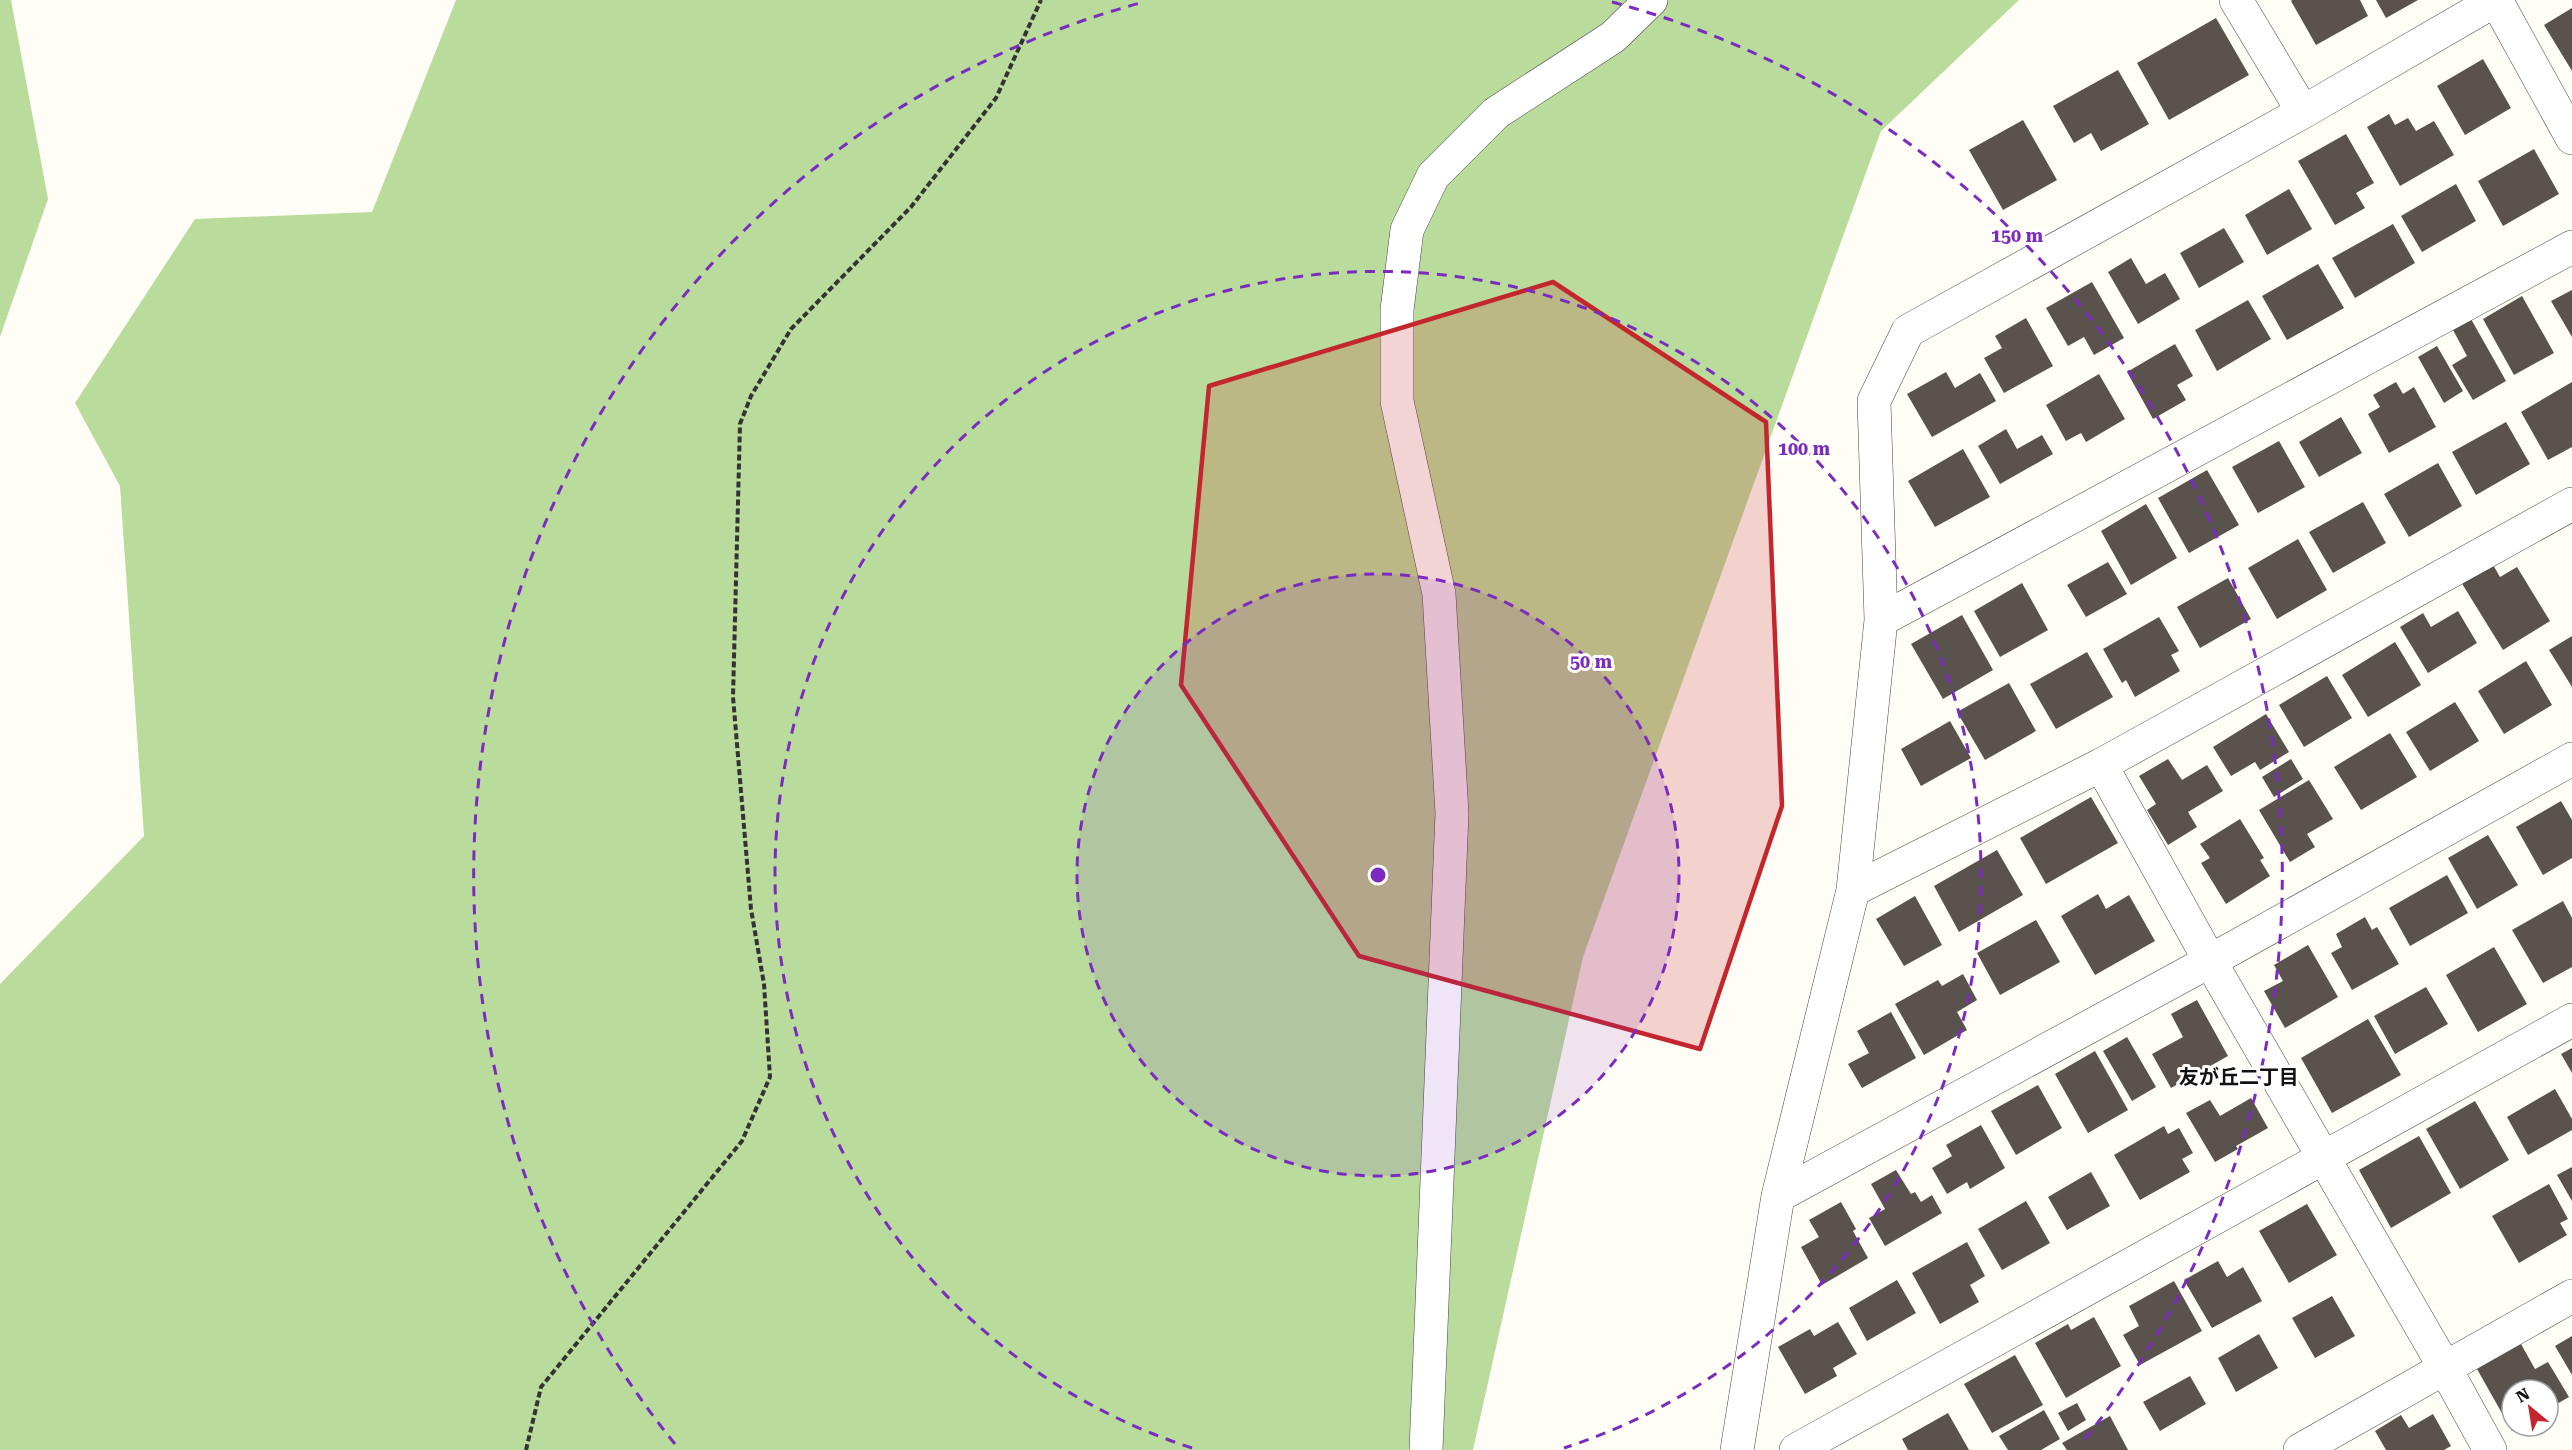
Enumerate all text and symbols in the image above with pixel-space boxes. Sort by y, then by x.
text: 150 m [1991,225,2044,246]
text: 100 m [1778,438,1831,459]
text: 50 m [1570,651,1613,672]
centre of rings [1368,865,1388,885]
district label: 友が丘二丁目 [2179,1065,2299,1089]
north arrow [2500,1378,2560,1438]
text: N [2513,1384,2533,1407]

